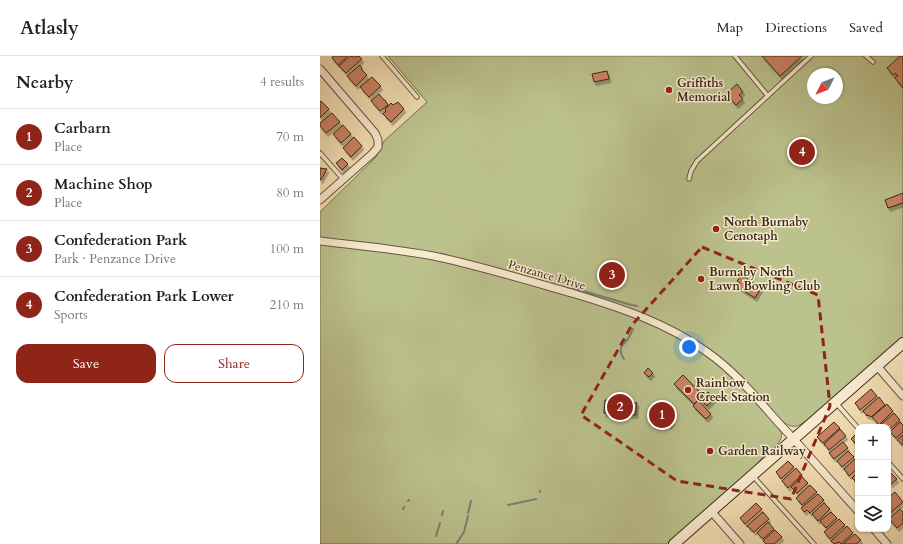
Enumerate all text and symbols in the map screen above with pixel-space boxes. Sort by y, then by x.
text: Atlasly [20,15,79,41]
text: Map [717,18,743,37]
text: Directions [765,18,827,37]
text: Saved [849,18,883,37]
north arrow [807,68,843,104]
text: Nearby [16,71,73,94]
text: 4 results [260,73,304,91]
place label: Griffiths Memorial [677,75,731,105]
marker: Griffiths Memorial [664,85,674,95]
text: Carbarn [54,118,111,138]
text: 1 [26,128,32,146]
text: 70 m [276,128,304,146]
pin: 4 [789,137,815,167]
text: Place [54,138,82,156]
text: Machine Shop [54,174,153,194]
text: 2 [26,184,32,202]
text: 80 m [276,184,304,202]
text: Place [54,194,82,212]
place label: North Burnaby Cenotaph [724,214,809,244]
marker: North Burnaby Cenotaph [711,224,721,234]
text: Confederation Park [54,230,187,250]
text: 3 [26,240,32,258]
text: 100 m [270,240,304,258]
text: Park · Penzance Drive [54,250,176,268]
street label: Penzance Drive [506,256,588,294]
pin: 3 [599,260,625,290]
place label: Burnaby North Lawn Bowling Club [709,264,821,294]
marker: Burnaby North Lawn Bowling Club [696,274,706,284]
text: Confederation Park Lower [54,286,234,306]
text: 4 [26,296,32,314]
text: 210 m [270,296,304,314]
text: Sports [54,306,88,324]
your location [679,337,699,357]
button: Save [16,344,156,383]
button: Share [164,344,304,383]
place label: Rainbow Creek Station [696,375,770,405]
marker: Rainbow Creek Station [683,385,693,395]
pin: 2 [607,392,633,422]
pin: 1 [649,400,675,430]
map controls [855,424,891,532]
button: + [855,424,891,460]
place label: Garden Railway [718,443,806,459]
marker: Garden Railway [705,446,715,456]
button: − [855,460,891,496]
button: layers [855,496,891,532]

